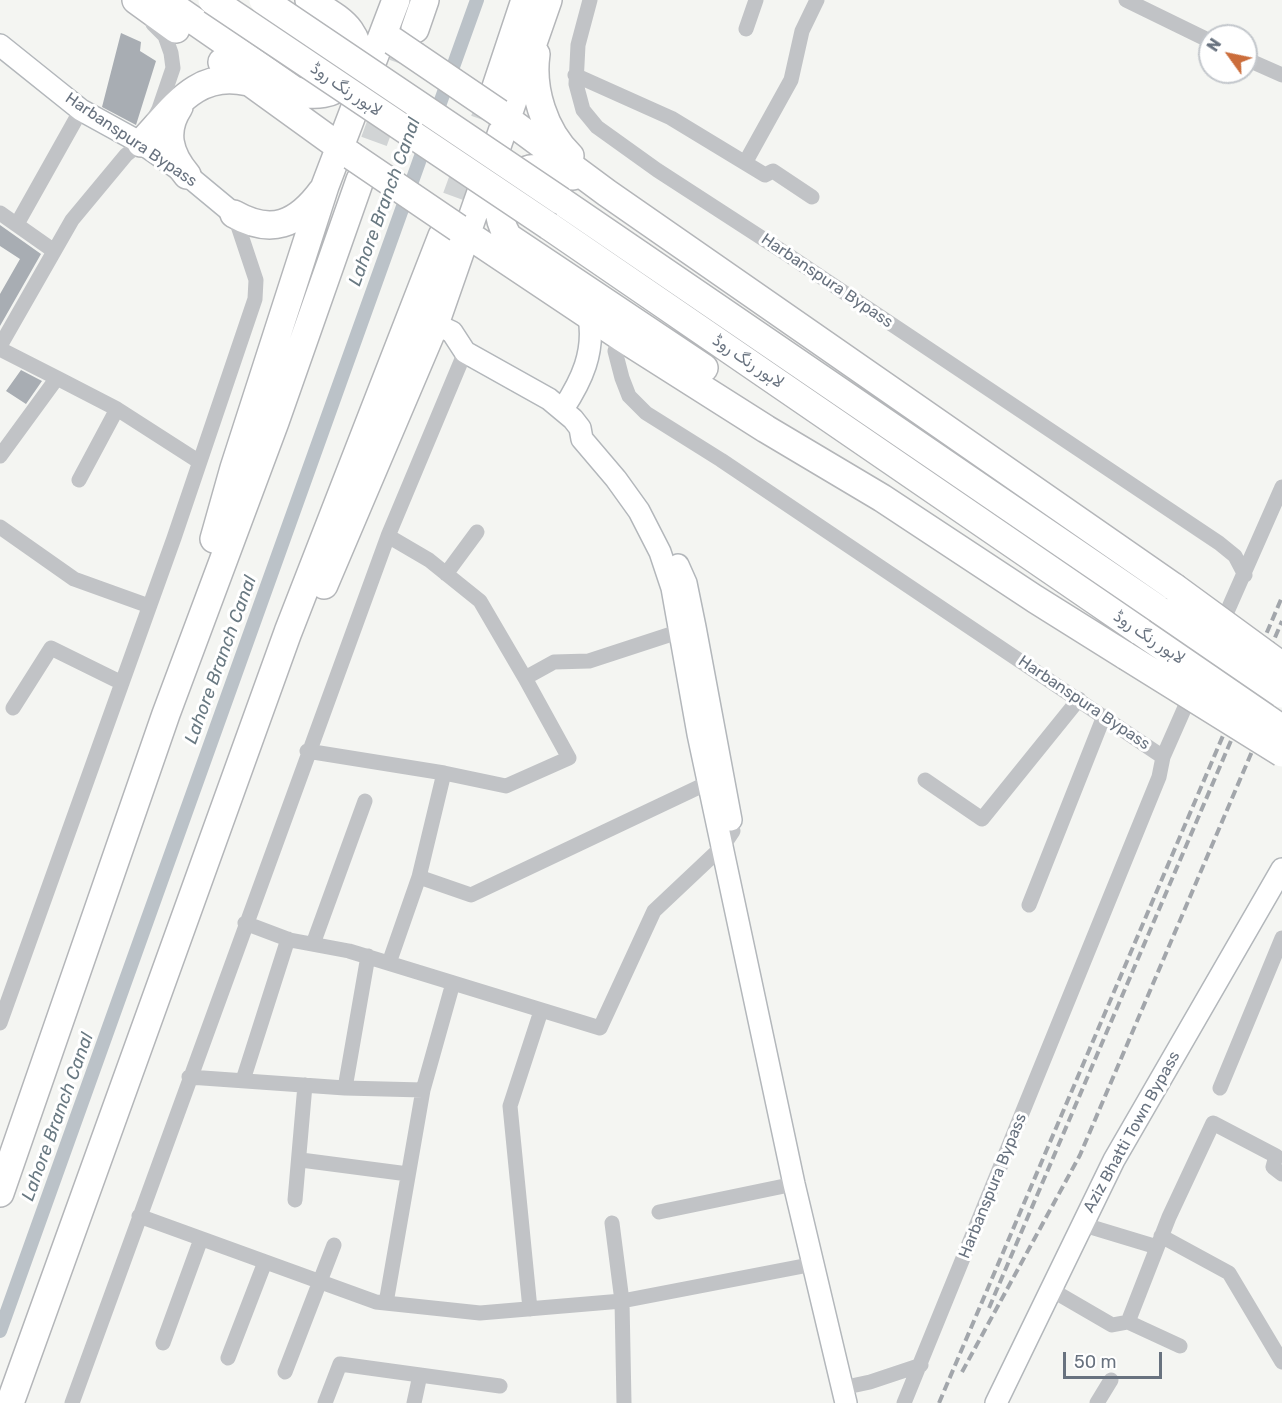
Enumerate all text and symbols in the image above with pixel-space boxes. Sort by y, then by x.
north arrow [1198,24,1258,84]
text: N [1203,35,1225,55]
street label: لاہور رنگ روڈ [307,59,385,121]
street label: Harbanspura Bypass [62,89,200,191]
water label: Lahore Branch Canal [345,115,425,289]
street label: Harbanspura Bypass [758,230,896,332]
street label: لاہور رنگ روڈ [709,331,787,393]
water label: Lahore Branch Canal [181,573,261,747]
street label: لاہور رنگ روڈ [1110,607,1188,669]
street label: Harbanspura Bypass [1015,652,1153,754]
water label: Lahore Branch Canal [18,1030,98,1204]
street label: Aziz Bhatti Town Bypass [1080,1048,1184,1216]
street label: Harbanspura Bypass [955,1111,1031,1261]
scale bar [1066,1340,1165,1378]
text: 50 m [1074,1351,1117,1373]

